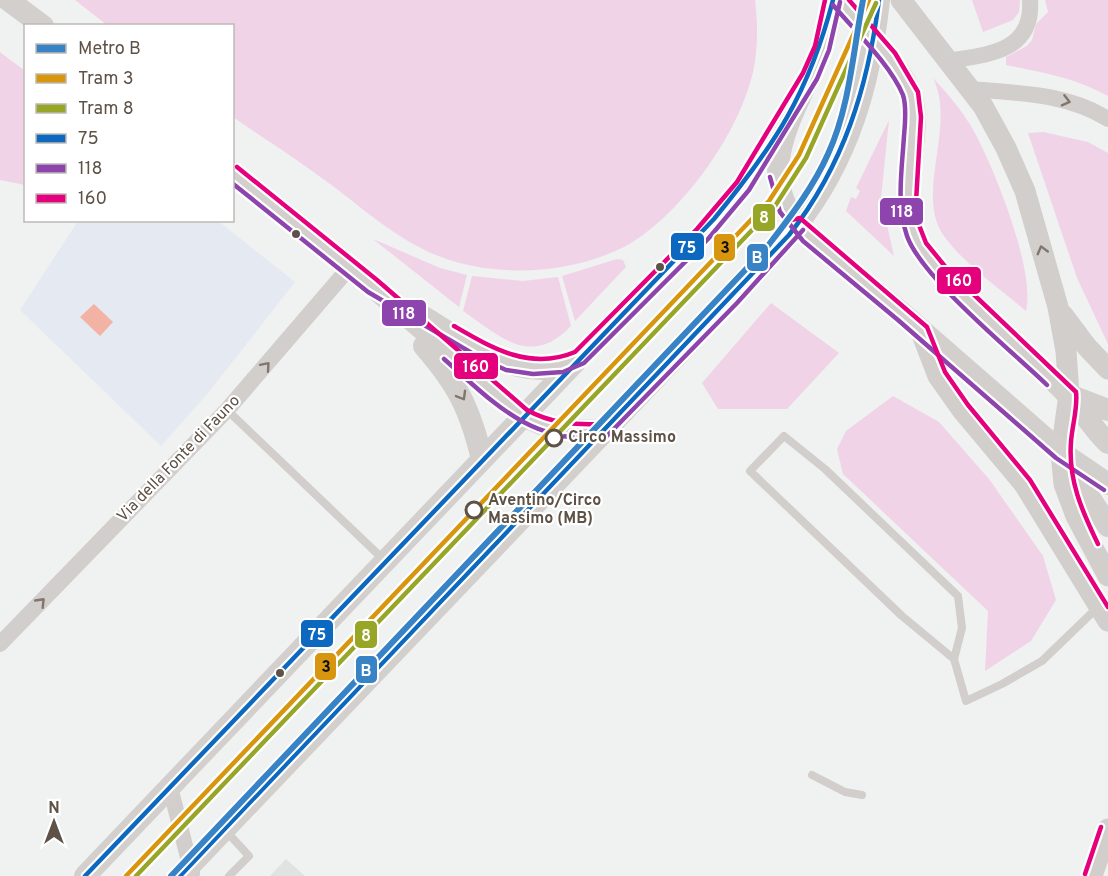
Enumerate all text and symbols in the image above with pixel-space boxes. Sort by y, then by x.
legend [24,24,234,222]
text: Metro B [78,38,141,61]
text: Tram 3 [78,68,134,91]
one-way arrow [1061,94,1071,106]
text: Tram 8 [78,98,134,121]
text: 75 [78,128,99,151]
text: 118 [78,158,102,181]
text: 160 [78,188,107,211]
line badge: 118 [879,197,924,226]
line badge: 8 [752,203,776,232]
text: 118 [891,203,913,223]
text: 8 [759,209,769,229]
unlabelled marker [290,228,302,240]
line badge: 75 [670,232,705,261]
line badge: 3 [713,233,736,262]
text: 75 [678,239,696,259]
text: 3 [720,239,730,259]
line badge: B [746,243,769,272]
one-way arrow [1037,245,1050,255]
text: B [751,249,763,269]
unlabelled marker [654,261,666,273]
line badge: 160 [936,266,982,295]
text: 160 [946,272,972,292]
line badge: 118 [381,299,427,327]
text: 118 [393,305,415,325]
line badge: 160 [453,352,499,380]
text: 160 [463,358,489,378]
one-way arrow [258,362,269,373]
one-way arrow [454,390,466,400]
street label: Via della Fonte di Fauno [113,391,245,527]
place label: Circo Massimo [568,428,676,448]
marker: Circo Massimo [545,429,563,447]
place label: Aventino/Circo Massimo (MB) [488,491,601,529]
marker: Aventino/Circo Massimo (MB) [465,501,483,519]
one-way arrow [34,598,45,608]
line badge: 75 [300,619,334,648]
line badge: 8 [354,620,378,649]
text: 75 [308,626,326,646]
text: 8 [361,627,371,647]
line badge: 3 [314,652,337,681]
line badge: B [355,655,378,684]
text: 3 [321,658,331,678]
text: B [360,662,372,682]
unlabelled marker [274,667,286,679]
north arrow [24,792,84,852]
text: N [48,799,60,819]

